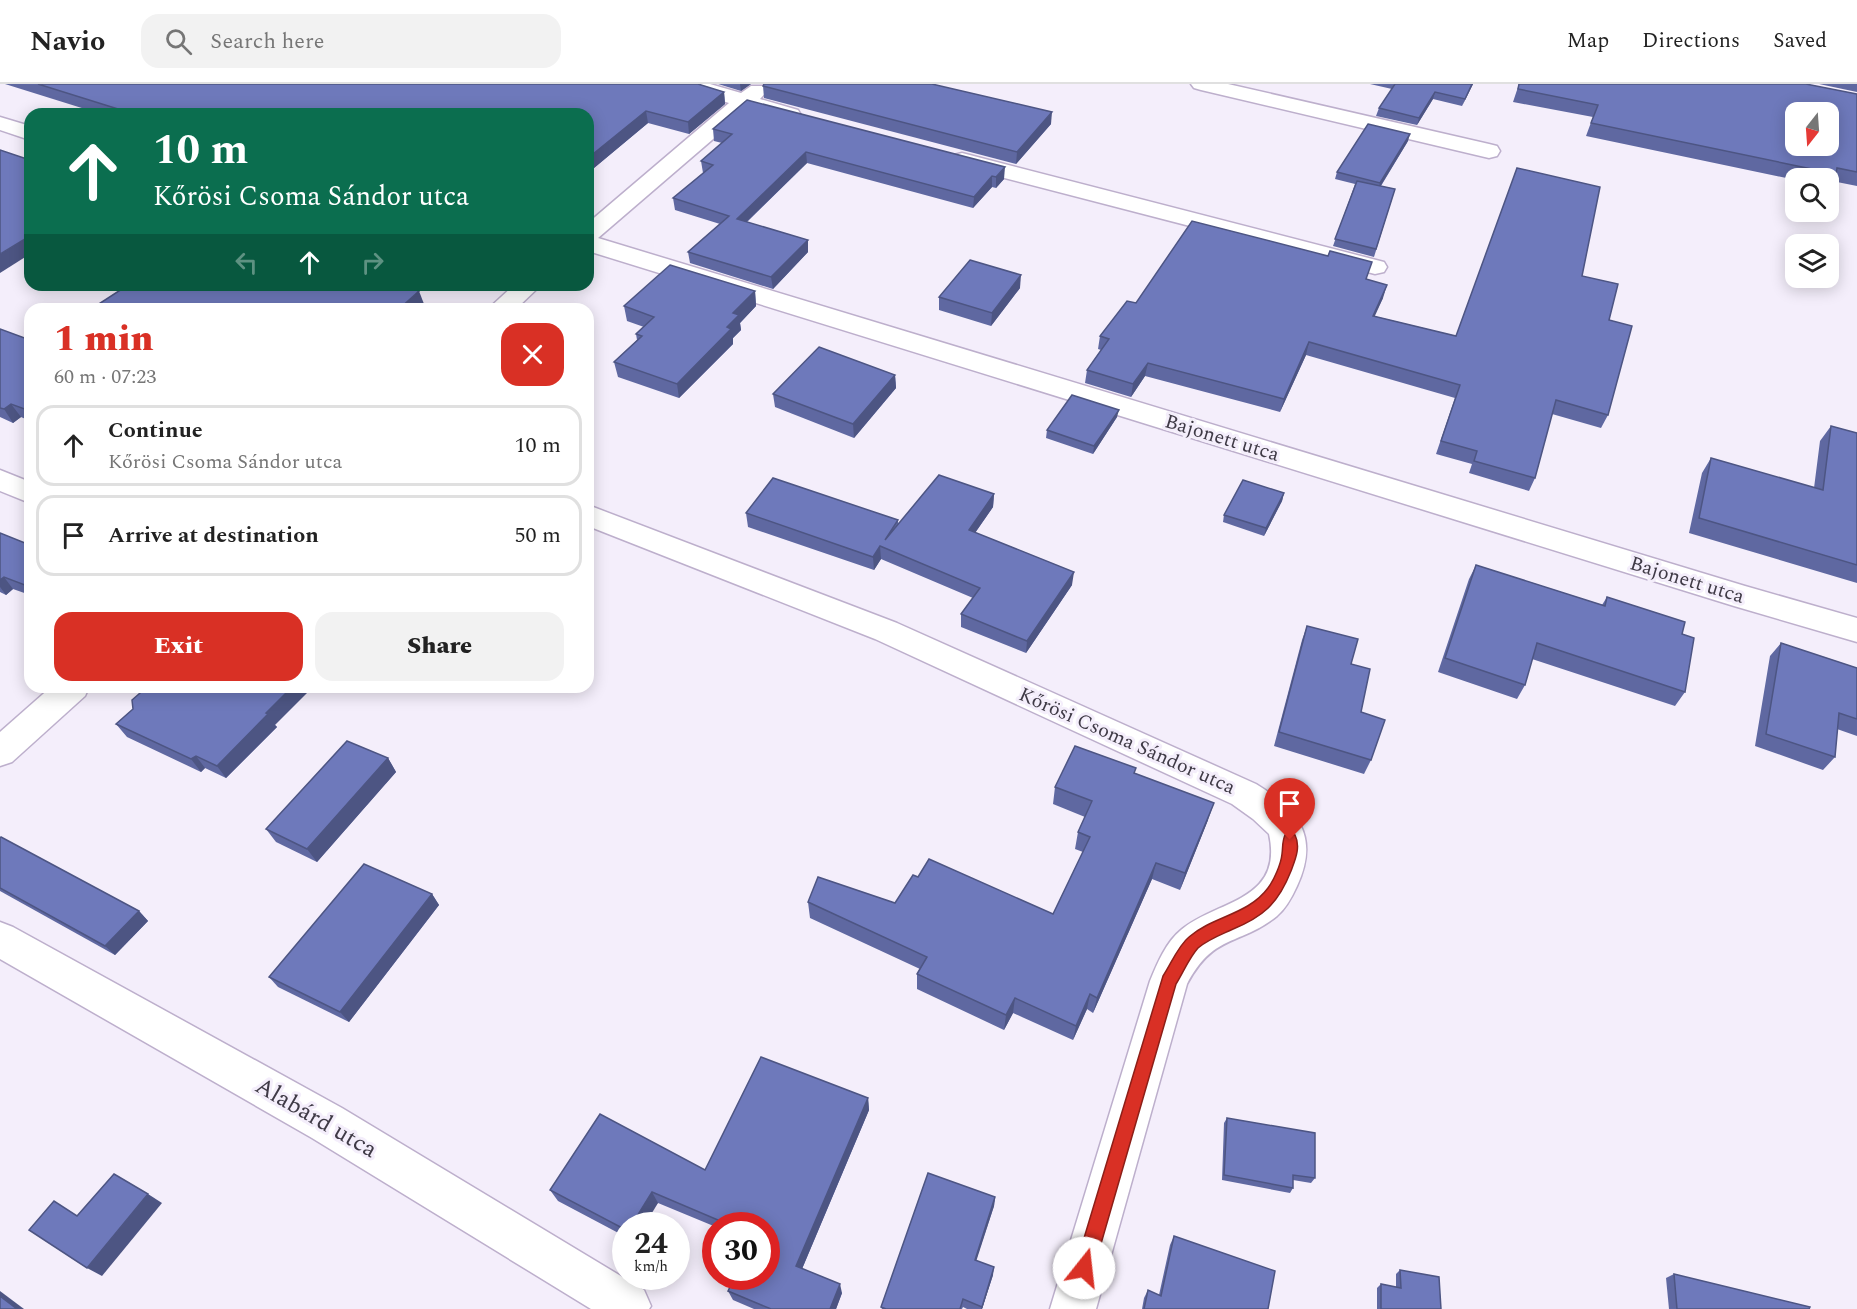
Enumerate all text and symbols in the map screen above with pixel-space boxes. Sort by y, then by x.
search box [141,14,561,68]
text: Navio [30,20,105,63]
icon: search [162,25,195,58]
text: Search here [210,25,324,58]
text: Map [1567,25,1609,57]
text: Directions [1642,25,1740,57]
text: Saved [1773,25,1827,57]
north arrow [1785,102,1839,156]
map controls [1785,102,1839,288]
text: 10 m [153,119,248,182]
icon: ahead [54,132,132,210]
button: search [1785,168,1839,222]
text: Kőrösi Csoma Sándor utca [153,176,469,218]
button: layers [1785,234,1839,288]
icon: left [230,246,263,279]
icon: ahead [293,246,326,279]
icon: right [356,246,389,279]
text: 1 min [54,312,154,367]
button: close [501,323,564,386]
text: 60 m · 07:23 [54,362,156,392]
street label: Bajonett utca [1161,406,1283,470]
text: Continue [108,414,203,447]
icon: ahead [57,429,90,462]
text: 10 m [515,429,561,462]
text: Kőrösi Csoma Sándor utca [108,447,342,477]
icon: arrive [57,519,90,552]
text: Arrive at destination [108,519,319,552]
text: 50 m [515,519,561,552]
street label: Bajonett utca [1626,548,1748,612]
button: Exit [54,612,303,681]
button: Share [315,612,564,681]
street label: Kőrösi Csoma Sándor utca [1014,680,1240,802]
pin [1264,778,1315,840]
icon: arrive [1273,787,1306,820]
street label: Alabárd utca [248,1068,384,1168]
speed limit sign: 30 [702,1212,780,1290]
text: 24 [634,1221,668,1267]
position arrow [1052,1236,1116,1300]
text: km/h [634,1255,668,1278]

